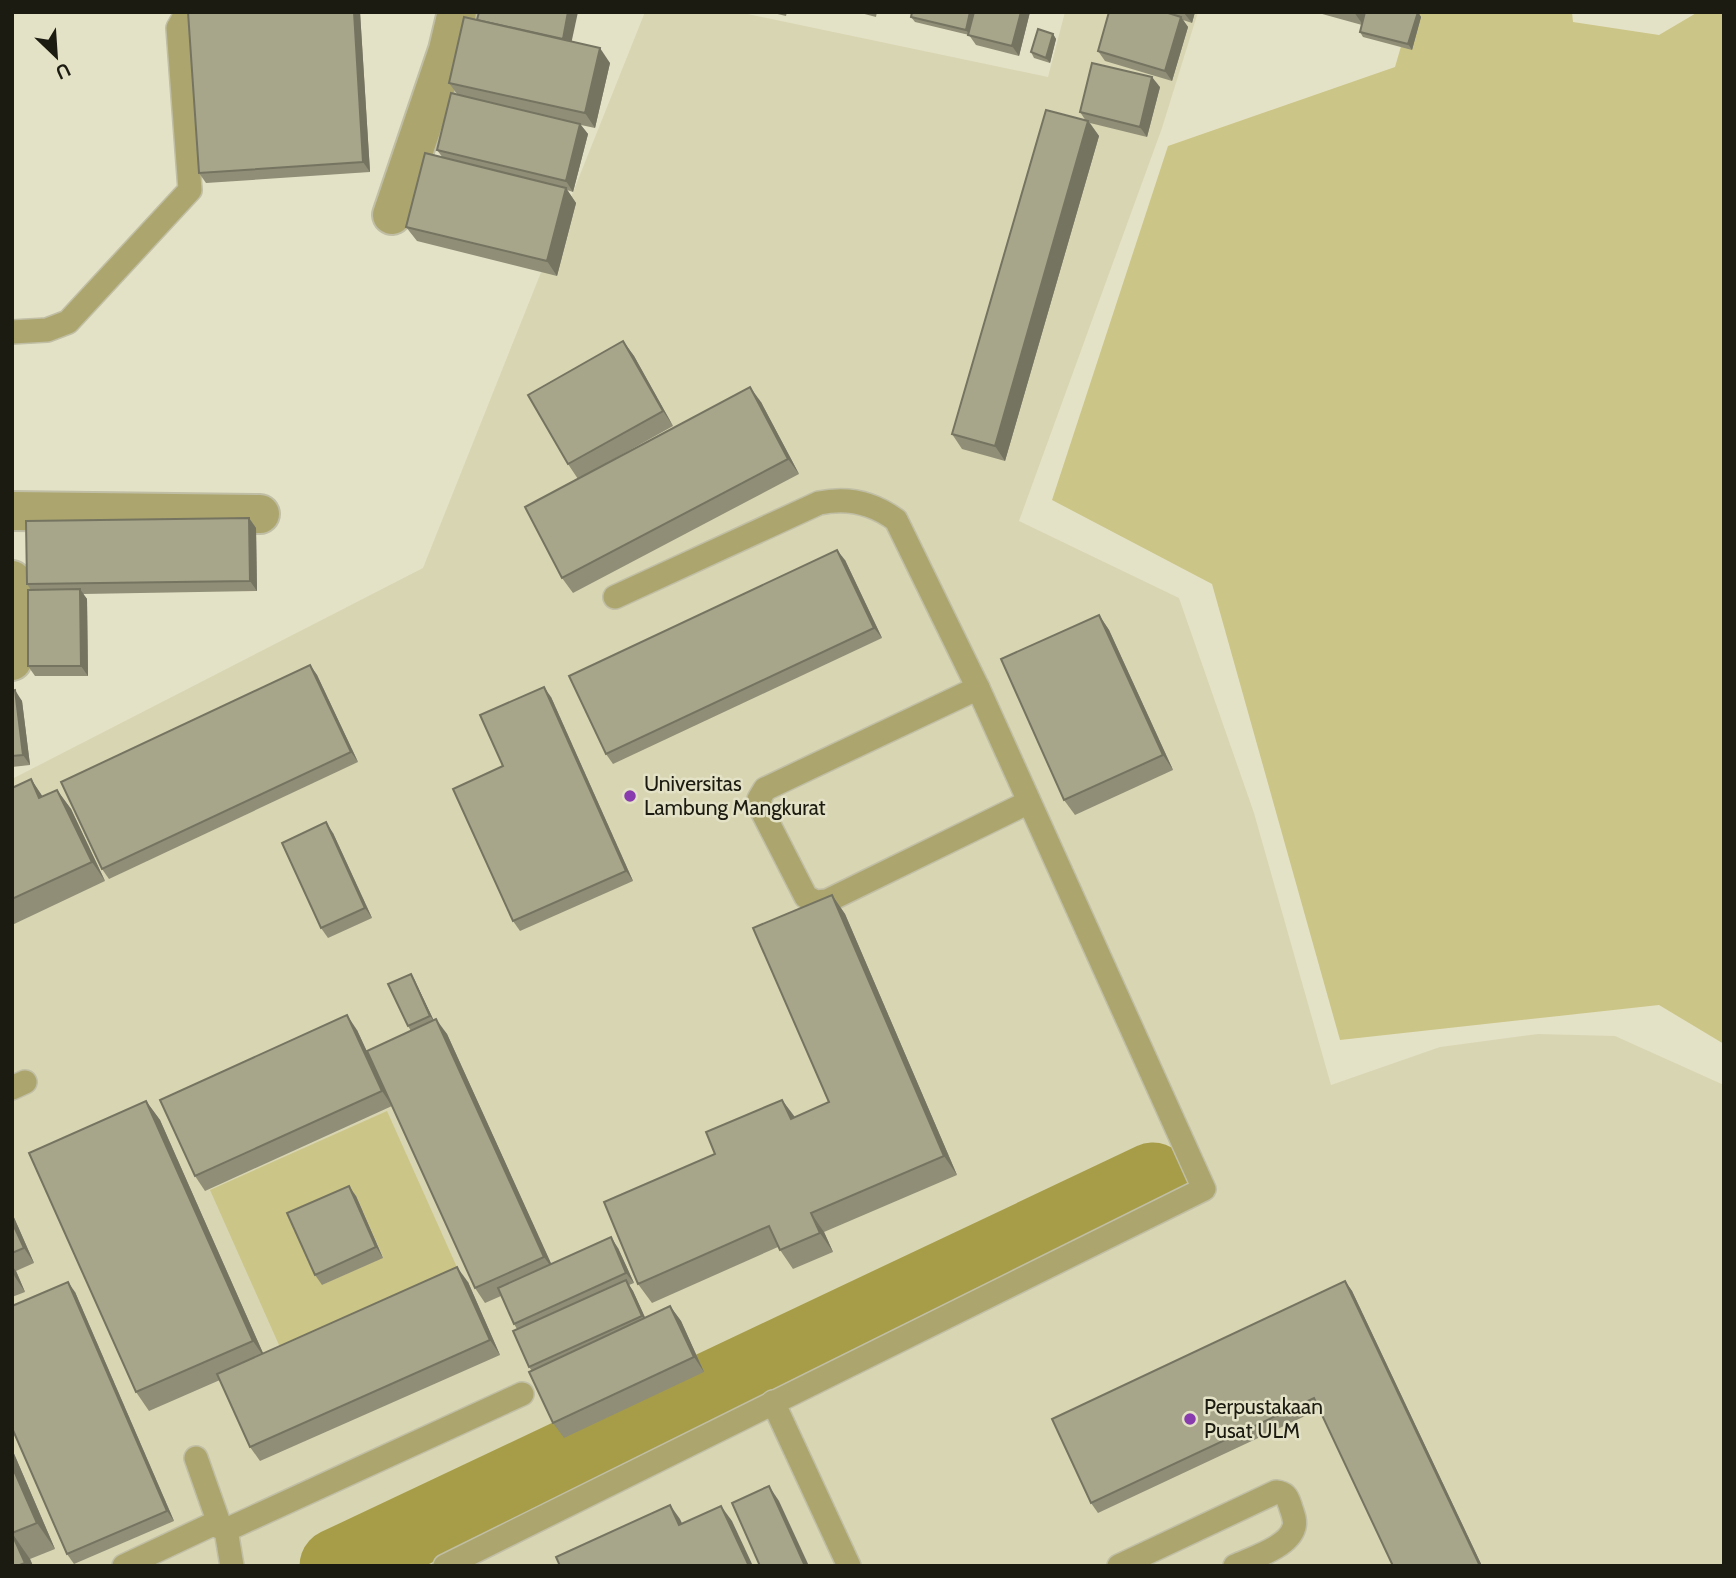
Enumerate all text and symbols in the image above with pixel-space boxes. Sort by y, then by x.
north arrow [21,21,91,91]
text: U [52,58,74,84]
place label: Universitas Lambung Mangkurat [644,771,826,820]
marker: Universitas Lambung Mangkurat [622,788,638,804]
place label: Perpustakaan Pusat ULM [1204,1394,1323,1443]
marker: Perpustakaan Pusat ULM [1182,1411,1198,1427]

